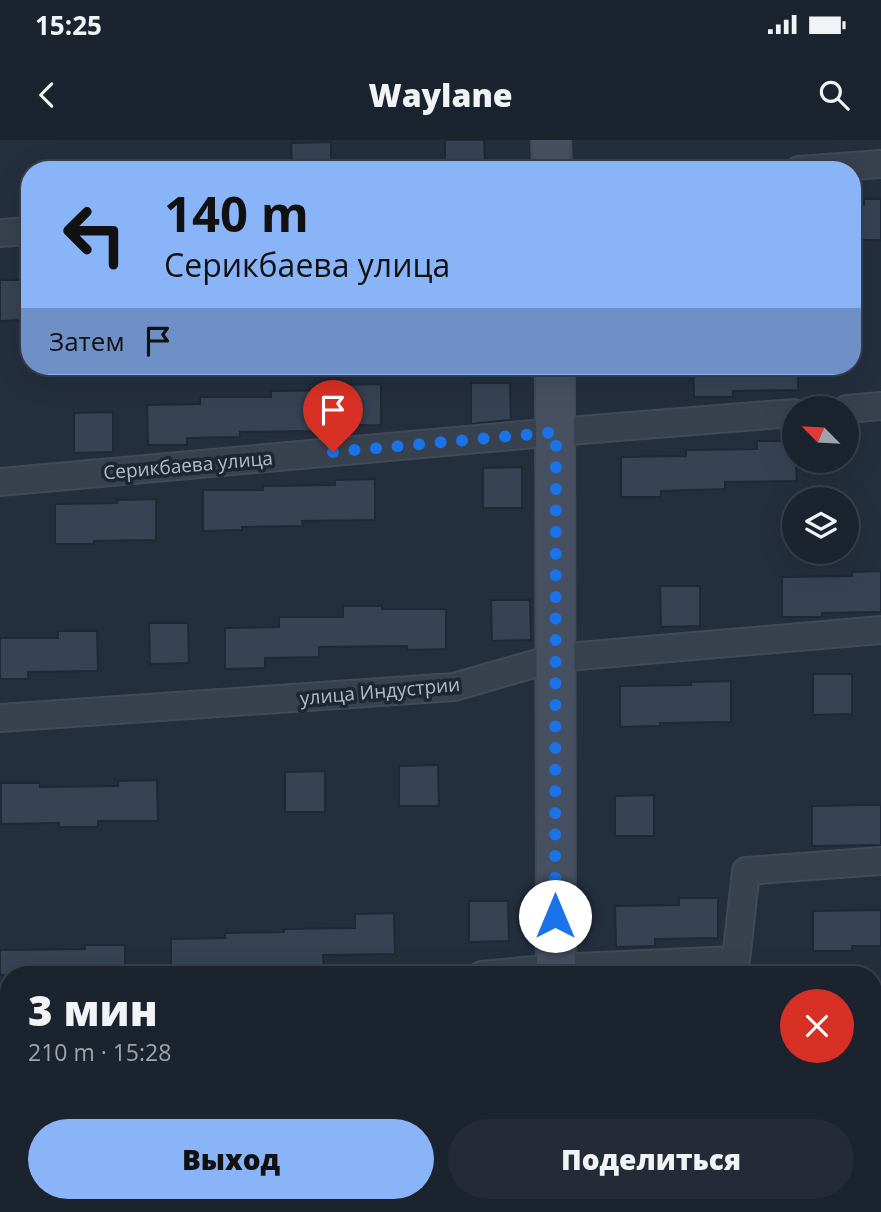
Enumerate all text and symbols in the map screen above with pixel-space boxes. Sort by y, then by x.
text: 15:25 [35,7,102,43]
text: Waylane [368,73,513,116]
icon: back [28,76,66,114]
icon: search [815,76,853,114]
text: 140 m [164,180,309,246]
icon: left [49,189,140,280]
text: Серикбаева улица [164,243,450,286]
icon: arrive [139,322,177,360]
text: Затем [49,323,125,359]
pin [303,380,363,452]
icon: arrive [314,391,352,429]
north arrow [782,396,859,472]
map controls [782,396,859,564]
street label: Серикбаева улица [102,445,274,485]
button: layers [782,487,859,564]
street label: улица Индустрии [299,671,461,711]
position arrow [518,879,592,953]
text: 3 мин [28,981,158,1038]
button: close [780,989,854,1063]
text: 210 m · 15:28 [28,1036,171,1068]
button: Выход [28,1119,434,1199]
button: Поделиться [448,1119,854,1199]

